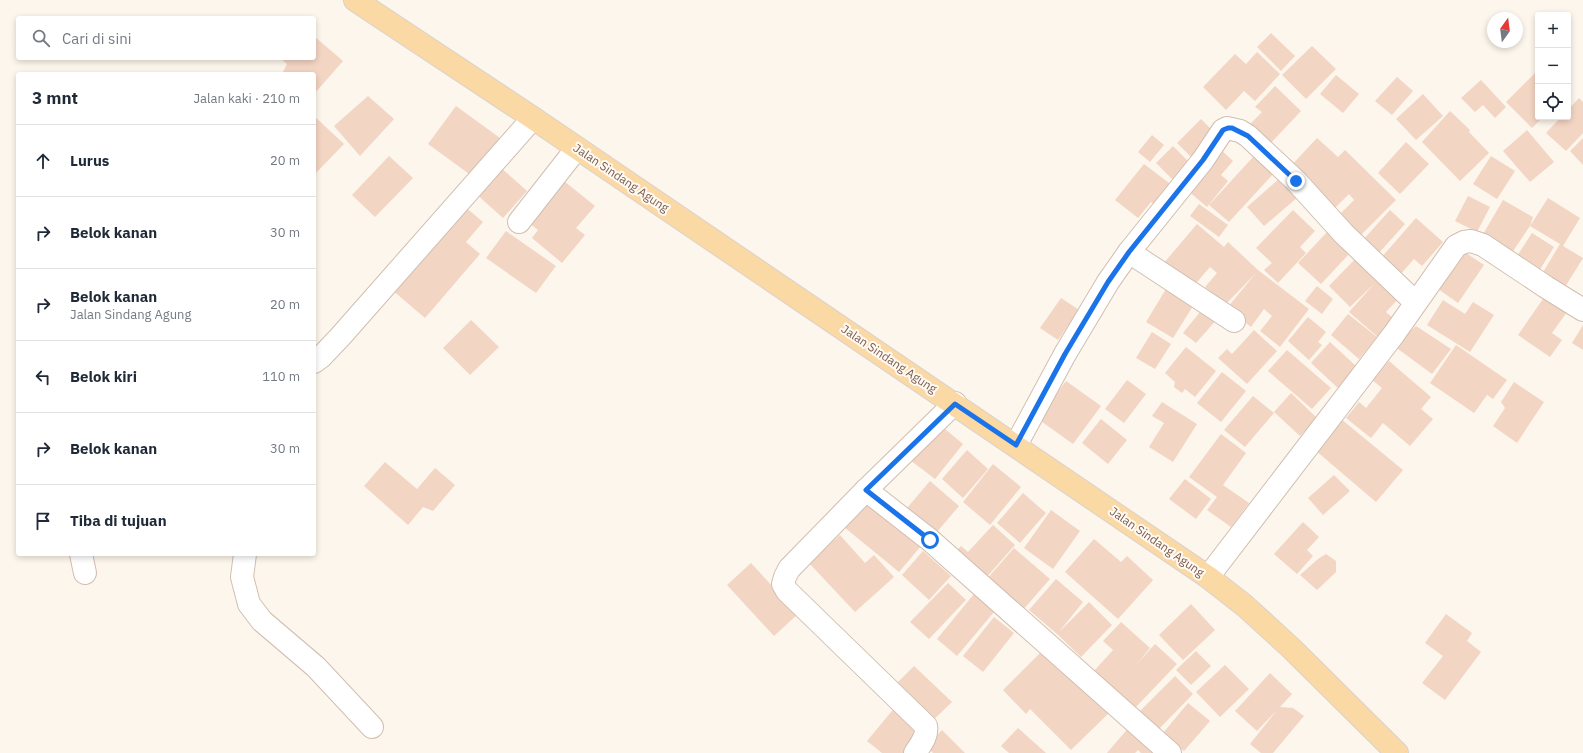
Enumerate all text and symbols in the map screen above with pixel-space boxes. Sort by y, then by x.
north arrow [1487,12,1523,48]
map controls [1535,12,1571,120]
button: + [1535,12,1571,48]
search box [16,16,316,60]
icon: search [30,27,52,49]
text: Cari di sini [62,29,131,48]
button: − [1535,48,1571,84]
button: locate [1535,84,1571,120]
text: 3 mnt [32,87,78,109]
text: Jalan kaki · 210 m [193,90,300,107]
street label: Jalan Sindang Agung [571,140,672,215]
icon: ahead [32,150,54,172]
text: Lurus [70,151,109,170]
text: 20 m [270,152,300,169]
route end [1287,172,1305,190]
icon: right [32,222,54,244]
text: Belok kanan [70,223,157,242]
text: 30 m [270,224,300,241]
text: Belok kanan [70,287,157,306]
icon: right [32,294,54,316]
text: 20 m [270,296,300,313]
text: Jalan Sindang Agung [70,306,191,323]
street label: Jalan Sindang Agung [839,321,940,396]
icon: left [32,366,54,388]
text: Belok kiri [70,367,137,386]
text: 110 m [262,368,300,385]
icon: right [32,438,54,460]
text: Belok kanan [70,439,157,458]
text: 30 m [270,440,300,457]
street label: Jalan Sindang Agung [1107,503,1208,580]
icon: arrive [32,510,54,532]
text: Tiba di tujuan [70,511,167,530]
route start [921,531,939,549]

